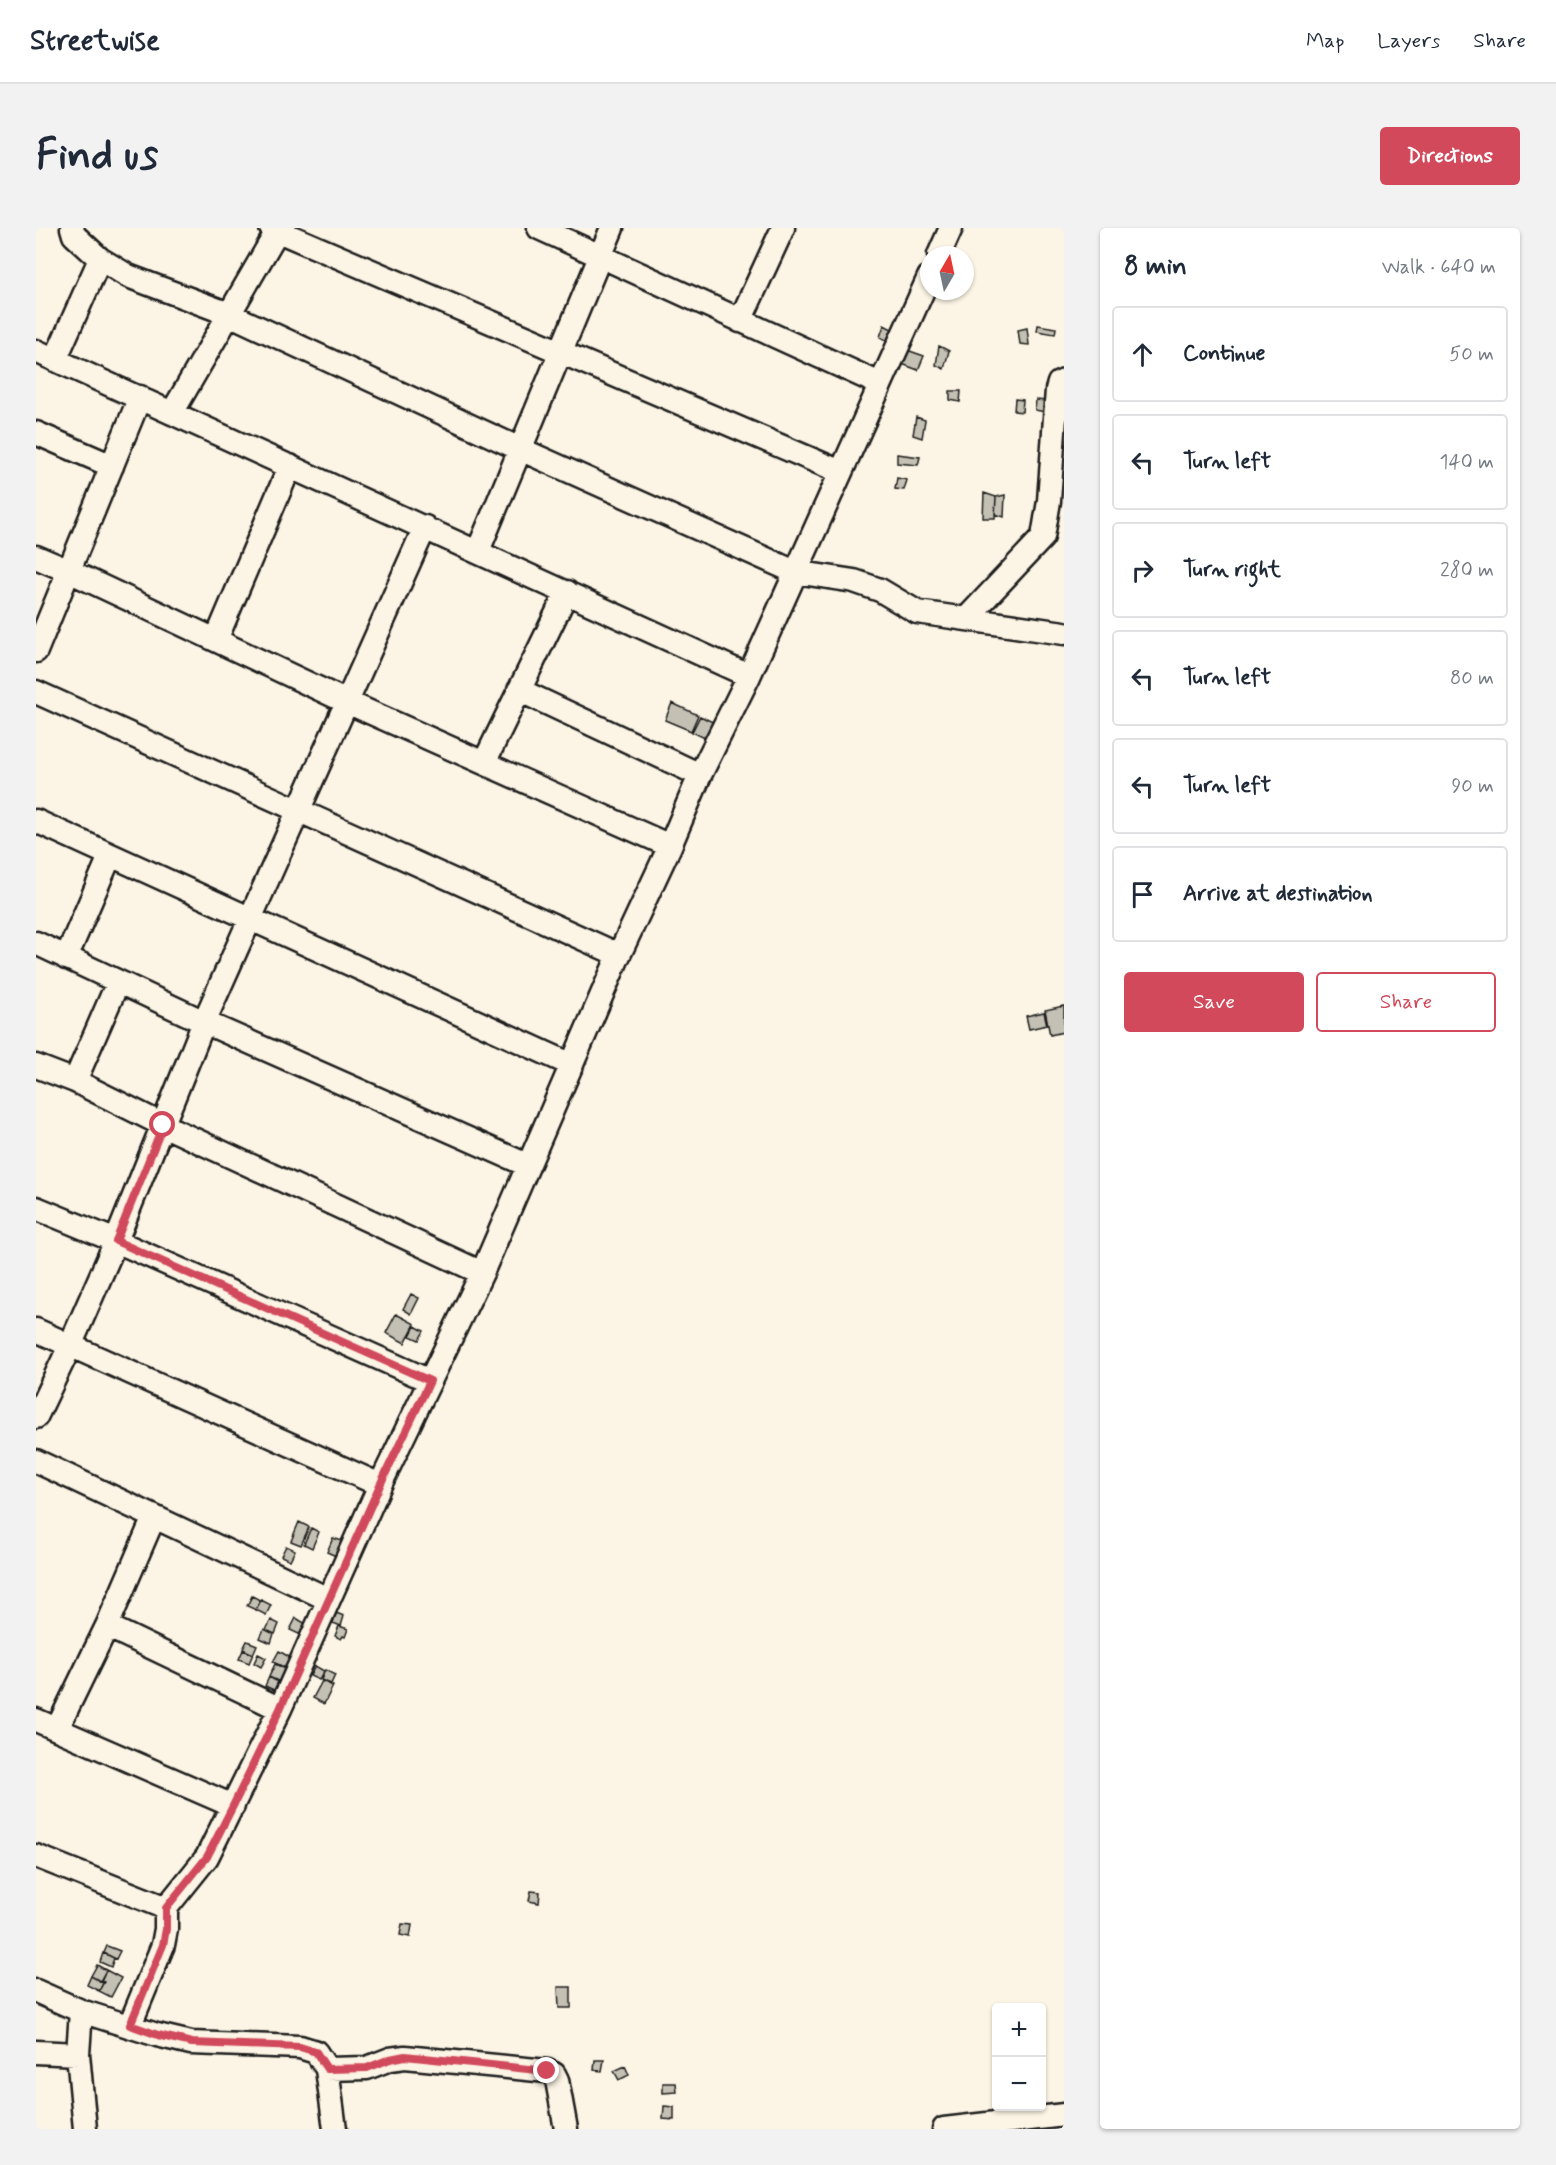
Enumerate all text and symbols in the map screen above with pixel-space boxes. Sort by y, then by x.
text: Streetwise [30,23,160,60]
text: Map [1306,27,1344,55]
text: Layers [1377,27,1440,55]
text: Share [1473,27,1526,55]
button: Directions [1380,127,1520,185]
text: Find us [36,129,158,184]
north arrow [920,246,974,300]
text: 8 min [1124,250,1187,284]
text: Walk · 640 m [1382,254,1496,281]
icon: ahead [1126,338,1159,371]
text: Continue [1183,340,1265,368]
text: 50 m [1449,341,1494,368]
icon: left [1126,446,1159,479]
text: Turn left [1183,448,1271,476]
text: 140 m [1440,449,1494,476]
icon: right [1126,554,1159,587]
text: Turn right [1183,556,1281,584]
text: 280 m [1440,557,1494,584]
icon: left [1126,662,1159,695]
text: Turn left [1183,664,1271,692]
text: 80 m [1450,665,1494,692]
icon: left [1126,770,1159,803]
text: Turn left [1183,772,1271,800]
text: 90 m [1451,773,1494,800]
icon: arrive [1126,878,1159,911]
text: Arrive at destination [1183,880,1373,908]
button: Save [1124,972,1304,1032]
button: Share [1316,972,1496,1032]
route start [149,1111,175,1137]
map controls [992,2003,1046,2111]
button: + [992,2003,1046,2057]
route end [533,2057,559,2083]
button: − [992,2057,1046,2111]

